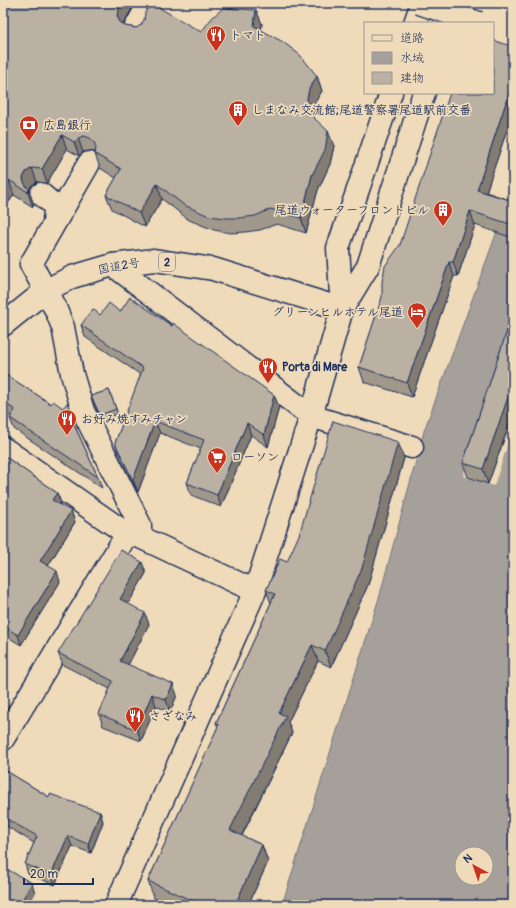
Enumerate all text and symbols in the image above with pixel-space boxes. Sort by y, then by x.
legend [364,22,494,94]
restaurant icon: トマト [205,24,227,52]
place label: トマト [230,28,266,43]
text: 道路 [400,31,424,46]
text: 水域 [400,51,424,66]
text: 建物 [400,71,424,86]
building icon: しまなみ交流館;尾道警察署尾道駅前交番 [227,99,249,127]
place label: しまなみ交流館;尾道警察署尾道駅前交番 [252,103,471,118]
bank icon: 広島銀行 [18,114,40,142]
place label: 広島銀行 [43,118,91,133]
building icon: 尾道ウォーターフロントビル [432,199,454,227]
place label: 尾道ウォーターフロントビル [275,203,429,218]
road number: 2 [159,253,175,271]
street label: 国道2号 [97,255,141,278]
hotel icon: グリーンヒルホテル尾道 [406,301,428,329]
place label: グリーンヒルホテル尾道 [272,305,403,320]
restaurant icon: Porta di Mare [257,356,279,384]
place label: Porta di Mare [282,360,348,375]
restaurant icon: お好み焼すみチャン [56,408,78,436]
place label: お好み焼すみチャン [81,412,188,427]
supermarket icon: ローソン [206,446,228,474]
place label: ローソン [231,450,279,465]
restaurant icon: さざなみ [124,705,146,733]
place label: さざなみ [149,709,197,724]
north arrow [454,846,494,886]
text: N [461,851,475,866]
scale bar [24,860,93,886]
text: 20 m [30,867,59,882]

